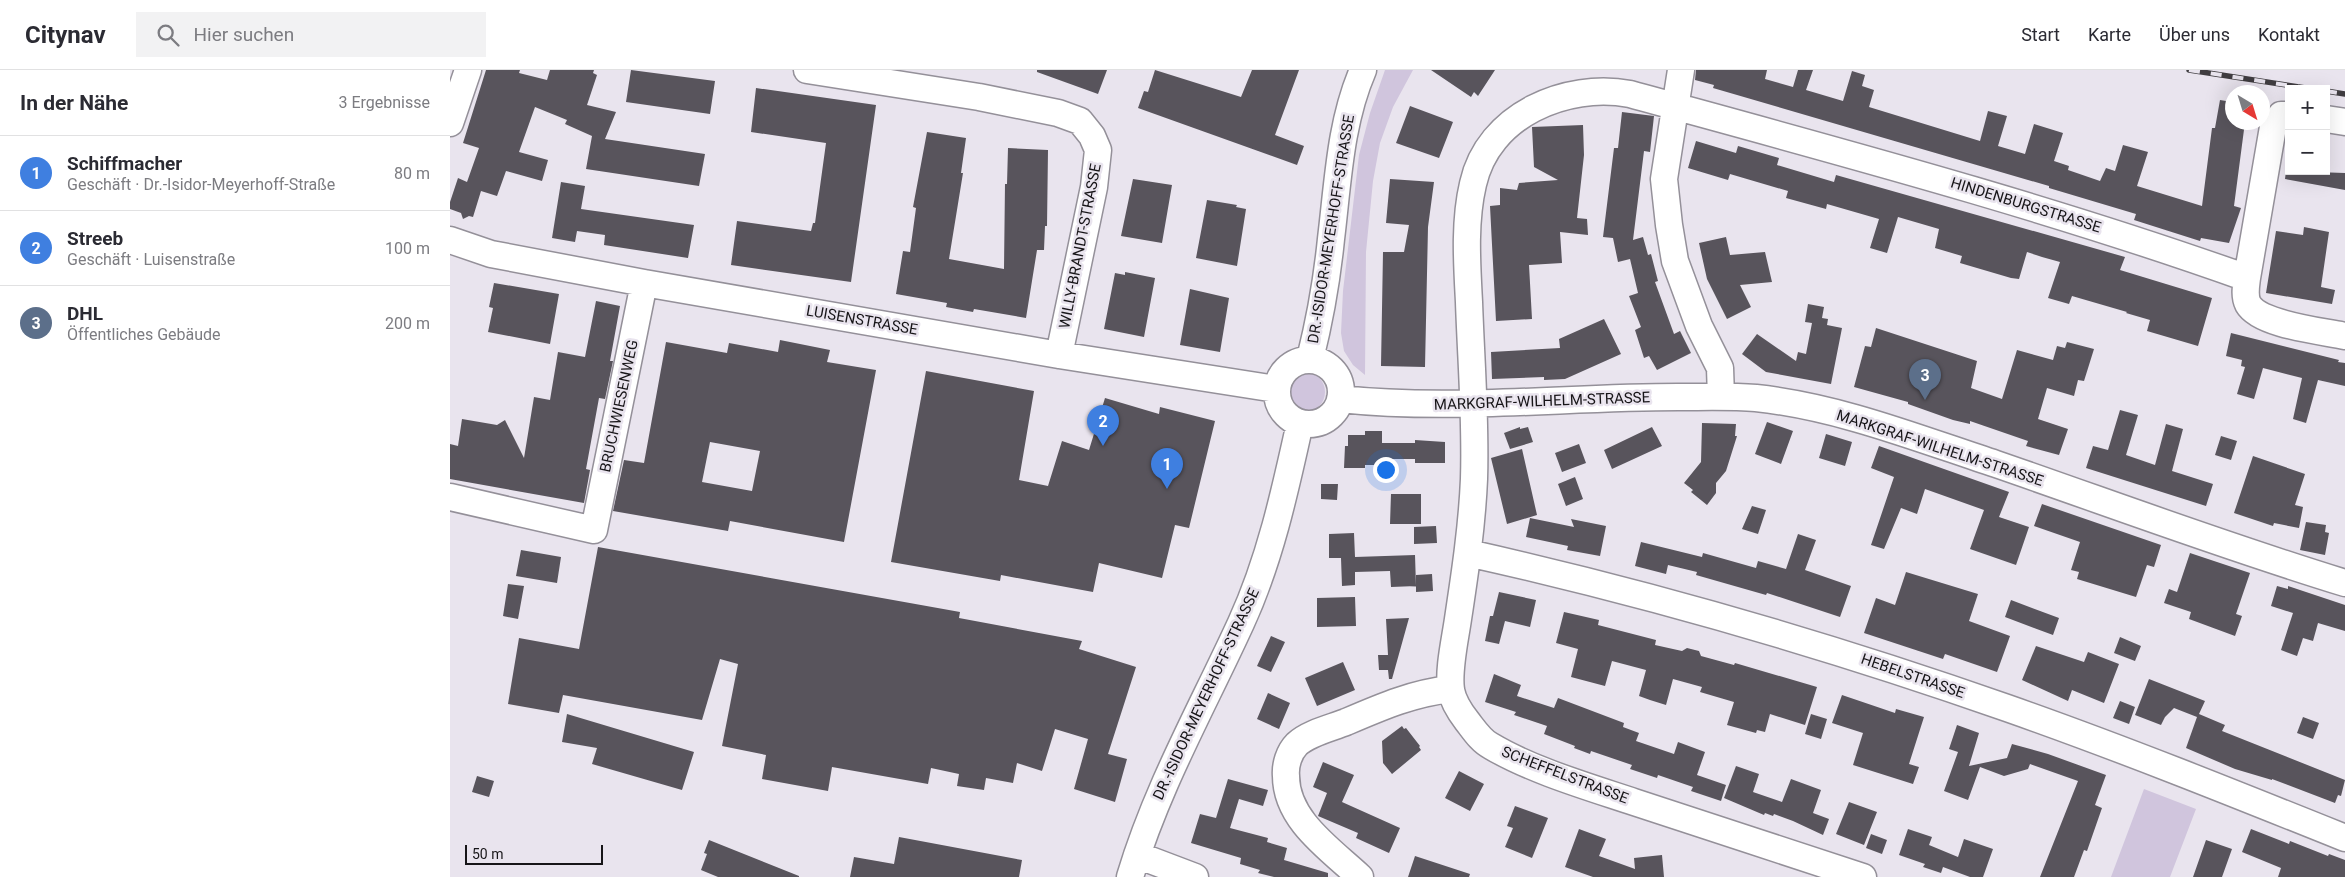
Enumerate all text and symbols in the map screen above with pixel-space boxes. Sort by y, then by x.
search box [136,12,486,57]
text: Citynav [25,21,106,49]
icon: search [154,21,182,49]
text: Hier suchen [194,23,294,46]
text: Start [2021,24,2060,45]
text: Karte [2088,24,2131,45]
text: Über uns [2159,24,2230,45]
text: Kontakt [2258,24,2320,45]
north arrow [2225,85,2270,130]
map controls [2285,85,2330,175]
button: + [2285,85,2330,130]
text: In der Nähe [20,91,128,115]
text: 3 Ergebnisse [338,93,430,112]
street label: DR.-ISIDOR-MEYERHOFF-STRASSE [1304,113,1358,345]
button: − [2285,130,2330,175]
text: Schiffmacher [67,152,182,175]
street label: WILLY-BRANDT-STRASSE [1055,161,1105,330]
text: 1 [31,164,41,183]
text: 80 m [394,164,430,183]
street label: HINDENBURGSTRASSE [1949,174,2104,237]
text: Geschäft · Dr.-Isidor-Meyerhoff-Straße [67,175,335,194]
text: Streeb [67,227,123,250]
text: 2 [31,239,41,258]
text: 100 m [385,239,430,258]
text: Geschäft · Luisenstraße [67,250,235,269]
street label: LUISENSTRASSE [805,301,920,339]
text: DHL [67,302,103,325]
text: 3 [31,314,41,333]
text: 200 m [385,314,430,333]
text: Öffentliches Gebäude [67,325,221,344]
street label: BRUCHWIESENWEG [596,338,642,474]
pin: 3 [1909,359,1941,400]
street label: MARKGRAF-WILHELM-STRASSE [1434,388,1651,414]
pin: 2 [1087,405,1119,446]
street label: MARKGRAF-WILHELM-STRASSE [1834,406,2046,490]
pin: 1 [1151,448,1183,489]
your location [1373,457,1399,483]
street label: DR.-ISIDOR-MEYERHOFF-STRASSE [1149,585,1263,803]
street label: HEBELSTRASSE [1859,650,1968,702]
street label: SCHEFFELSTRASSE [1499,743,1631,808]
scale bar [465,842,602,865]
text: 50 m [472,846,504,862]

